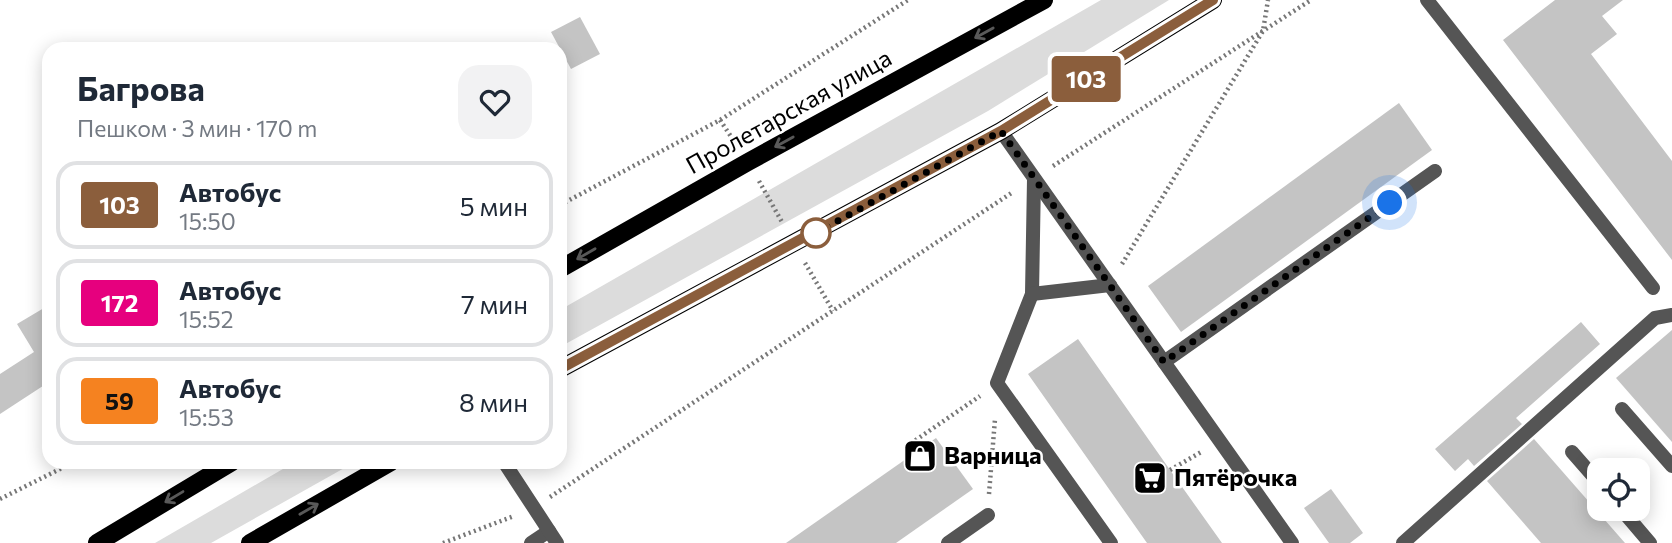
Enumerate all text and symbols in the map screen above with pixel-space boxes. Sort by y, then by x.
one-way arrow [974,27,995,40]
street label: Пролетарская улица [680,42,896,179]
line badge: 103 [1046,56,1126,102]
text: 103 [1066,64,1106,93]
button: heart [458,65,532,139]
text: Багрова [77,67,205,108]
text: Пешком · 3 мин · 170 m [77,114,317,142]
one-way arrow [774,136,795,149]
text: Автобус [179,176,281,207]
your location [1372,185,1407,220]
text: 103 [99,190,140,219]
text: 5 мин [460,190,528,221]
text: 15:50 [179,207,236,235]
unlabelled marker [801,218,831,248]
one-way arrow [577,247,597,261]
text: Автобус [179,274,281,305]
text: 172 [101,288,138,317]
text: 7 мин [461,288,528,319]
text: 15:52 [179,305,233,333]
text: Автобус [179,372,281,403]
text: 59 [105,386,134,415]
text: 8 мин [459,386,528,417]
text: 15:53 [179,403,234,431]
shop icon: Варница [901,437,939,475]
place label: Варница [944,440,1042,469]
map controls [1587,458,1650,521]
button: locate [1587,458,1650,521]
supermarket icon: Пятёрочка [1131,459,1169,497]
place label: Пятёрочка [1174,462,1297,491]
one-way arrow [164,490,184,504]
one-way arrow [298,502,318,516]

